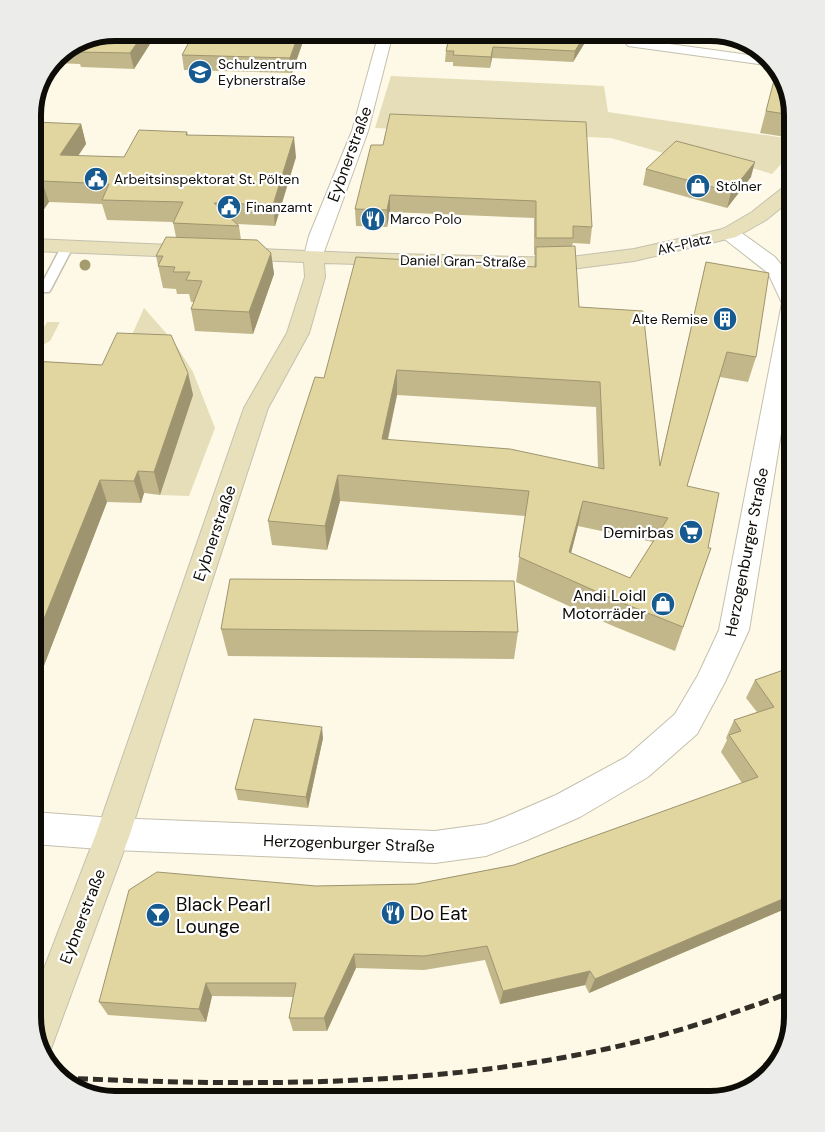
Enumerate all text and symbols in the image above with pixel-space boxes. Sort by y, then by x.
place label: Schulzentrum Eybnerstraße [218,55,307,89]
school or university icon: Schulzentrum Eybnerstraße [187,59,213,85]
street label: Eybnerstraße [322,104,376,205]
public building icon: Arbeitsinspektorat St. Pölten [83,166,109,192]
place label: Arbeitsinspektorat St. Pölten [114,170,299,188]
shop icon: Stölner [685,173,711,199]
place label: Stölner [716,177,762,195]
public building icon: Finanzamt [216,194,242,220]
place label: Finanzamt [246,198,313,216]
restaurant icon: Marco Polo [360,206,386,232]
place label: Marco Polo [390,210,462,228]
street label: AK-Platz [655,229,713,259]
street label: Daniel Gran-Straße [400,251,526,271]
building icon: Alte Remise [712,306,738,332]
place label: Alte Remise [632,310,708,328]
street label: Herzogenburger Straße [720,466,773,638]
street label: Eybnerstraße [188,482,241,584]
supermarket icon: Demirbas [678,519,704,545]
place label: Demirbas [603,522,674,543]
place label: Andi Loidl Motorräder [562,585,646,624]
shop icon: Andi Loidl Motorräder [650,591,676,617]
street label: Herzogenburger Straße [263,830,435,857]
street label: Eybnerstraße [55,866,110,967]
place label: Black Pearl Lounge [176,892,270,939]
restaurant icon: Do Eat [380,900,406,926]
place label: Do Eat [410,901,468,926]
bar icon: Black Pearl Lounge [145,902,171,928]

